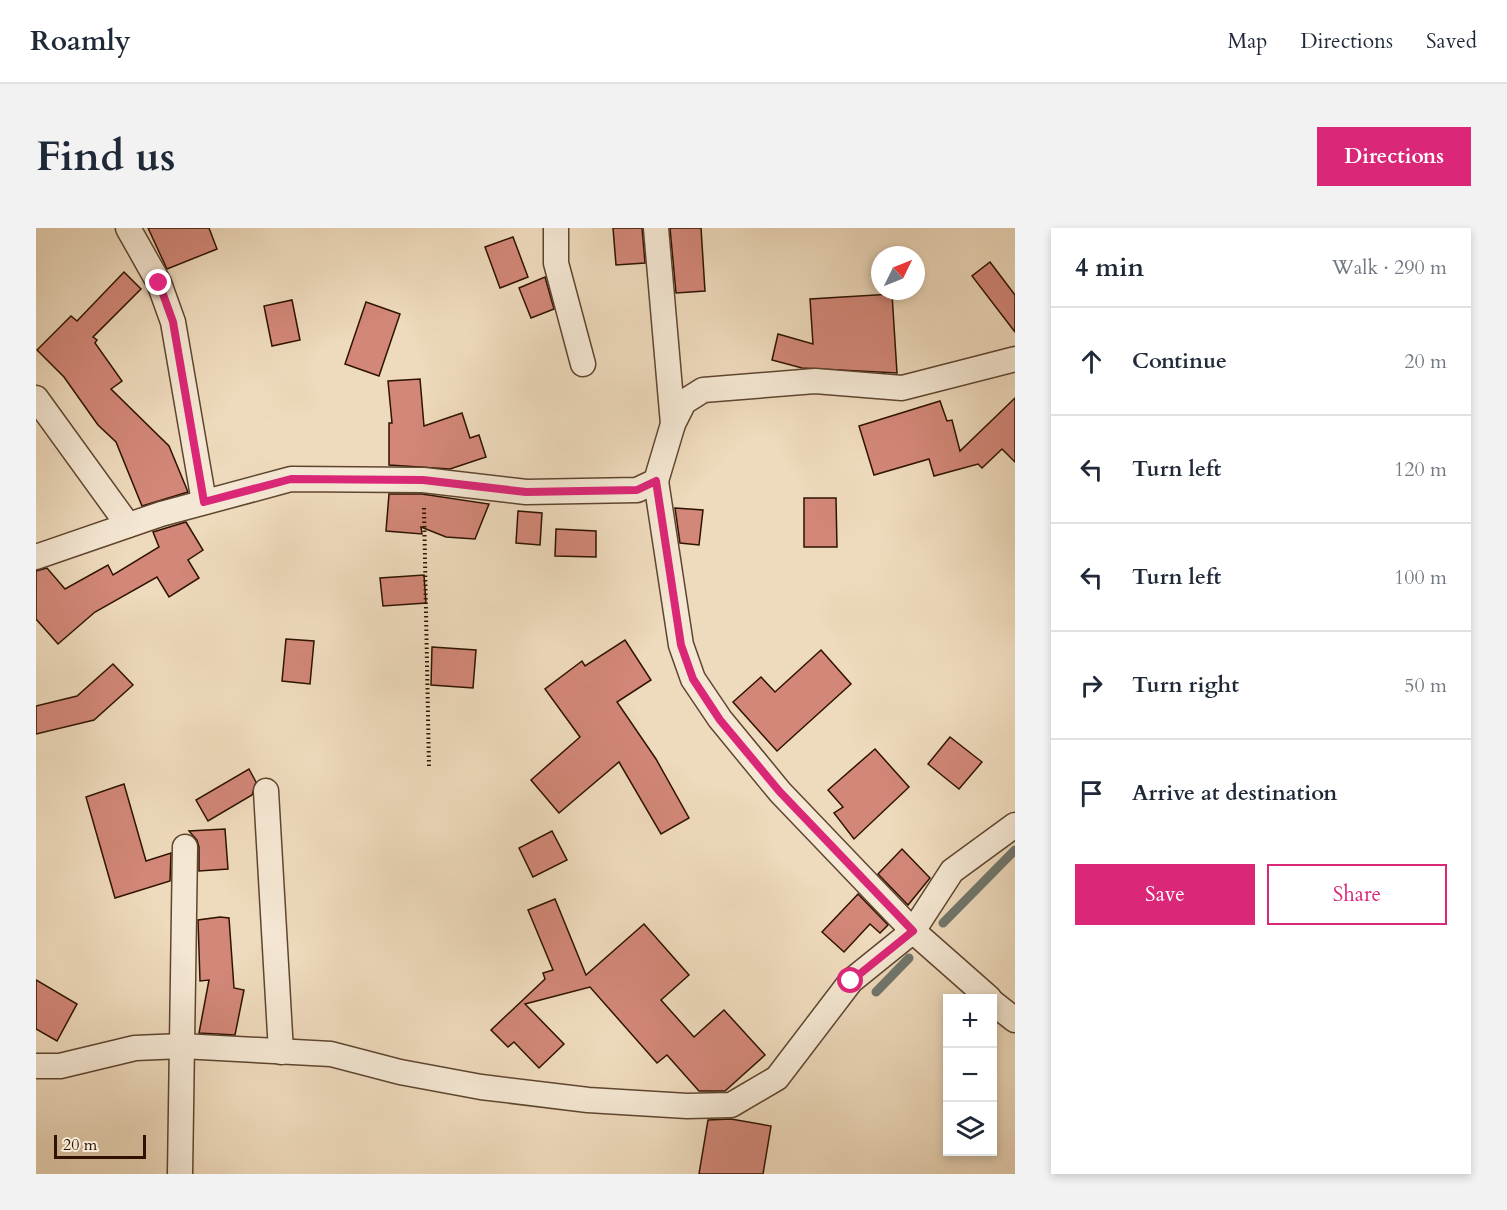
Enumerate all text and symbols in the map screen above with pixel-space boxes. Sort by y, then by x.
text: Roamly [30,22,131,60]
text: Map [1227,27,1267,56]
text: Directions [1300,27,1393,56]
text: Saved [1426,27,1477,56]
button: Directions [1317,127,1471,186]
text: Find us [36,128,176,185]
north arrow [871,246,925,300]
text: 4 min [1075,250,1144,285]
text: Walk · 290 m [1332,254,1447,281]
route end [145,269,171,295]
icon: ahead [1075,345,1108,378]
text: Continue [1132,346,1227,376]
text: 20 m [1404,348,1447,375]
icon: left [1075,453,1108,486]
text: Turn left [1132,454,1221,484]
text: 120 m [1394,456,1447,483]
icon: left [1075,561,1108,594]
text: Turn left [1132,562,1221,592]
text: 100 m [1394,564,1447,591]
icon: right [1075,669,1108,702]
text: Turn right [1132,670,1239,700]
text: 50 m [1404,672,1447,699]
icon: arrive [1075,777,1108,810]
text: Arrive at destination [1132,778,1337,808]
button: Save [1075,864,1255,925]
button: Share [1267,864,1447,925]
route start [837,967,863,993]
map controls [943,994,997,1156]
button: + [943,994,997,1048]
button: − [943,1048,997,1102]
button: layers [943,1102,997,1156]
scale bar [54,1132,146,1160]
text: 20 m [63,1134,97,1156]

